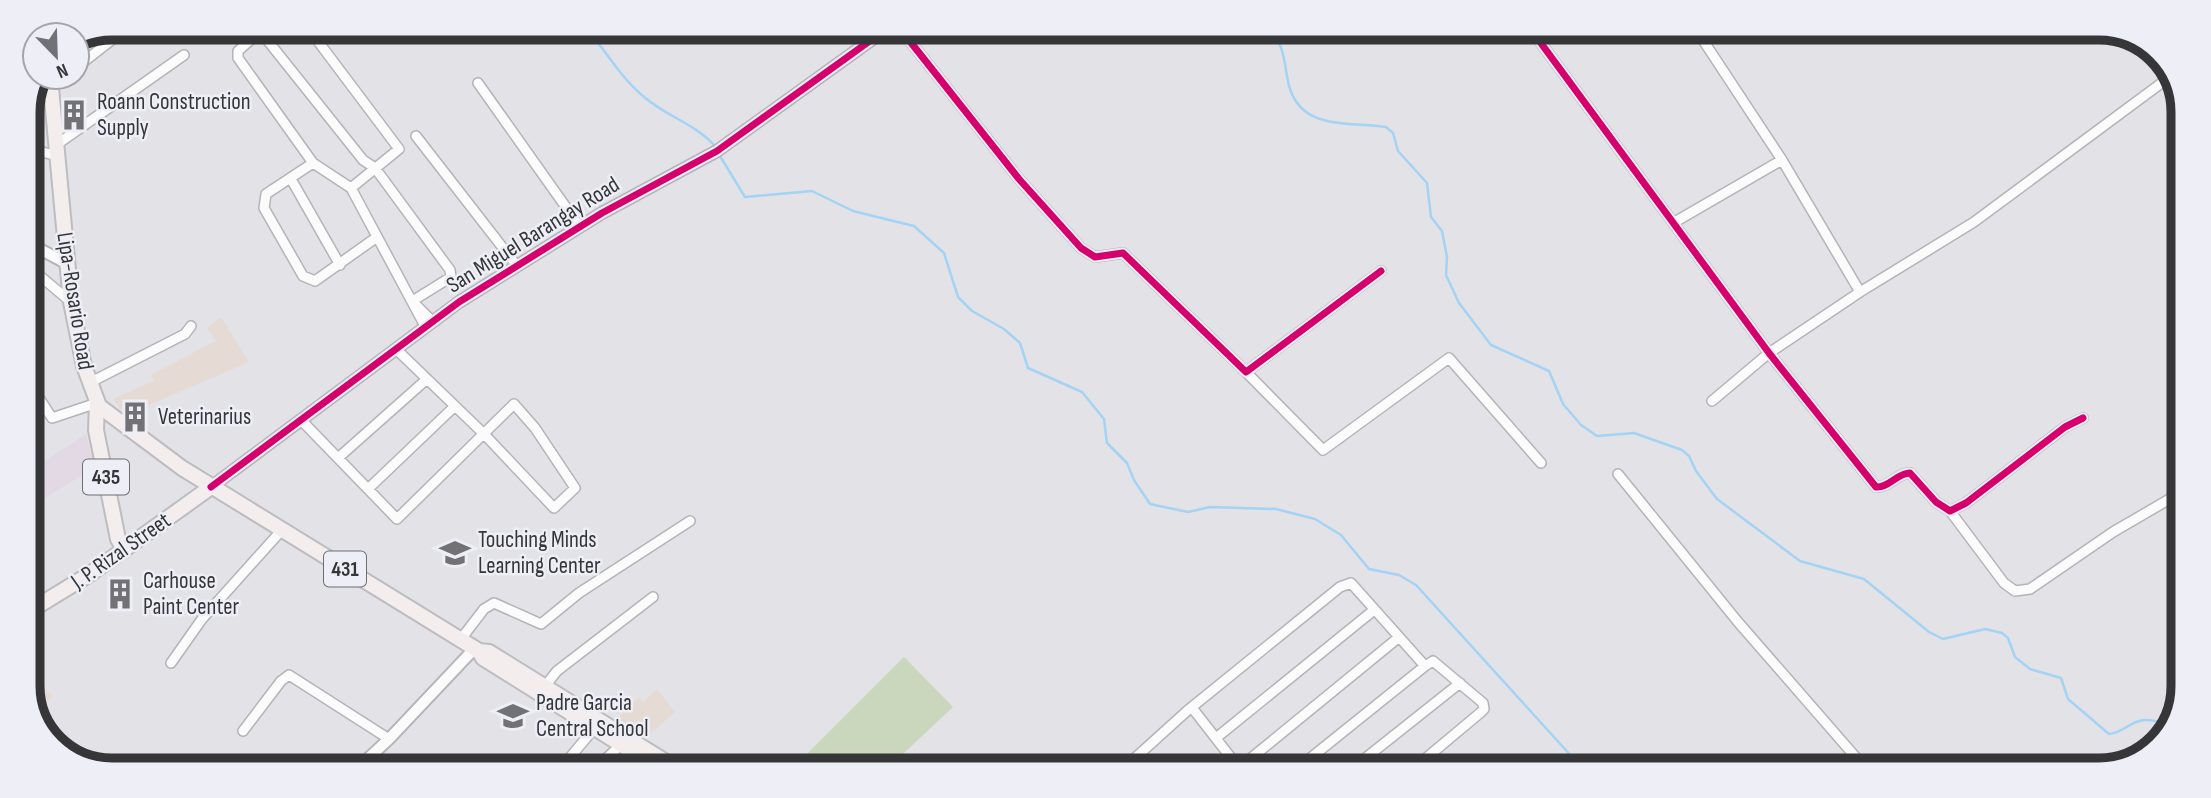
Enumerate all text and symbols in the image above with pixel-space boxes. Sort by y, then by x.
north arrow [21,21,91,91]
text: N [53,58,71,83]
place label: Roann Construction Supply [97,88,251,142]
building icon: Roann Construction Supply [57,98,91,132]
street label: San Miguel Barangay Road [441,170,625,300]
street label: Lipa-Rosario Road [50,230,100,372]
building icon: Veterinarius [118,400,152,434]
place label: Veterinarius [158,403,251,431]
road number: 435 [83,460,129,494]
street label: J. P. Rizal Street [65,506,176,596]
place label: Touching Minds Learning Center [478,526,601,580]
school or university icon: Touching Minds Learning Center [438,536,472,570]
road number: 431 [324,552,366,586]
place label: Carhouse Paint Center [143,567,239,621]
building icon: Carhouse Paint Center [103,577,137,611]
place label: Padre Garcia Central School [536,689,649,743]
school or university icon: Padre Garcia Central School [496,699,530,733]

